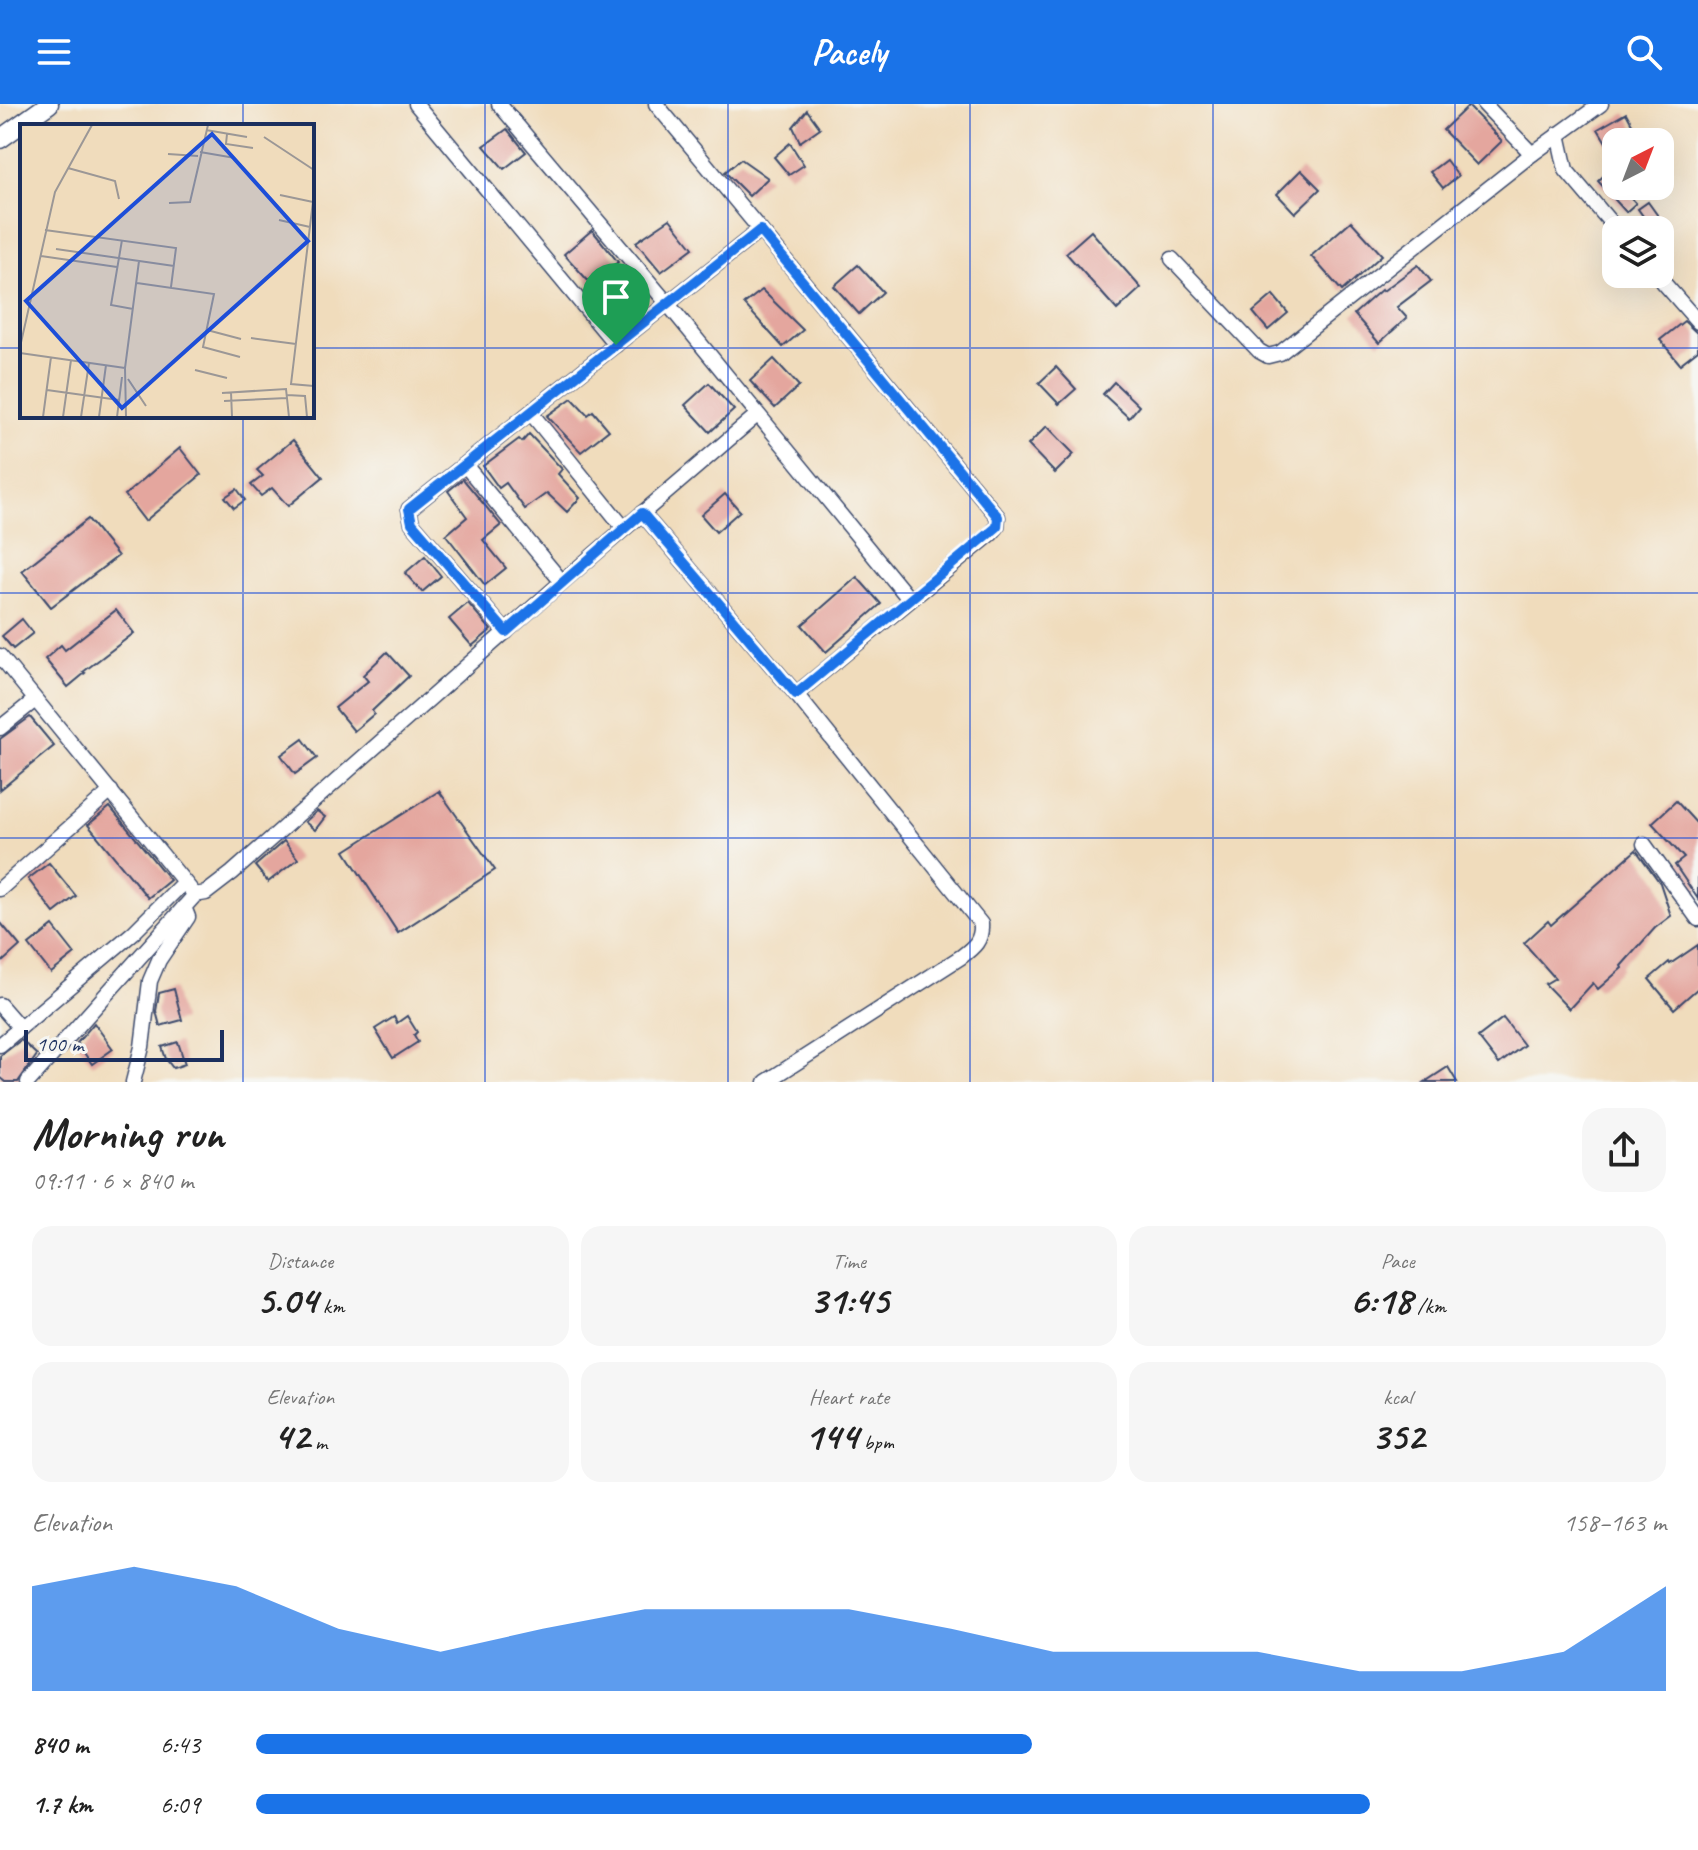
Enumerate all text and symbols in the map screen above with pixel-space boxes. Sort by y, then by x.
text: Pacely [811,29,887,75]
icon: menu [32,30,76,74]
icon: search [1622,30,1666,74]
inset map [20,124,314,418]
north arrow [1602,128,1674,200]
map controls [1602,128,1674,288]
button: layers [1602,216,1674,288]
pin [582,263,650,345]
icon: arrive [594,275,638,319]
scale bar [24,1026,224,1062]
text: 100 m [36,1030,83,1058]
text: Morning run [32,1106,224,1161]
button: share [1582,1108,1666,1192]
text: 09:11 · 6 × 840 m [32,1164,193,1197]
text: Distance [268,1247,333,1275]
text: Time [832,1247,866,1275]
text: Pace [1381,1247,1415,1275]
text: 5.04 [256,1275,318,1325]
text: 31:45 [809,1275,889,1325]
text: 6:18 [1349,1275,1412,1325]
text: km [318,1292,344,1320]
text: /km [1412,1292,1446,1320]
text: Elevation [266,1383,334,1411]
text: Heart rate [809,1383,889,1411]
text: kcal [1383,1383,1412,1411]
text: 42 [274,1411,310,1461]
text: 144 [804,1411,858,1461]
text: 352 [1371,1411,1424,1461]
text: m [310,1428,327,1456]
text: bpm [858,1428,894,1456]
text: Elevation [32,1506,112,1539]
text: 158–163 m [1563,1506,1666,1539]
text: 840 m [32,1728,88,1761]
text: 6:43 [160,1728,200,1761]
text: 1.7 km [32,1788,92,1821]
text: 6:09 [160,1788,200,1821]

